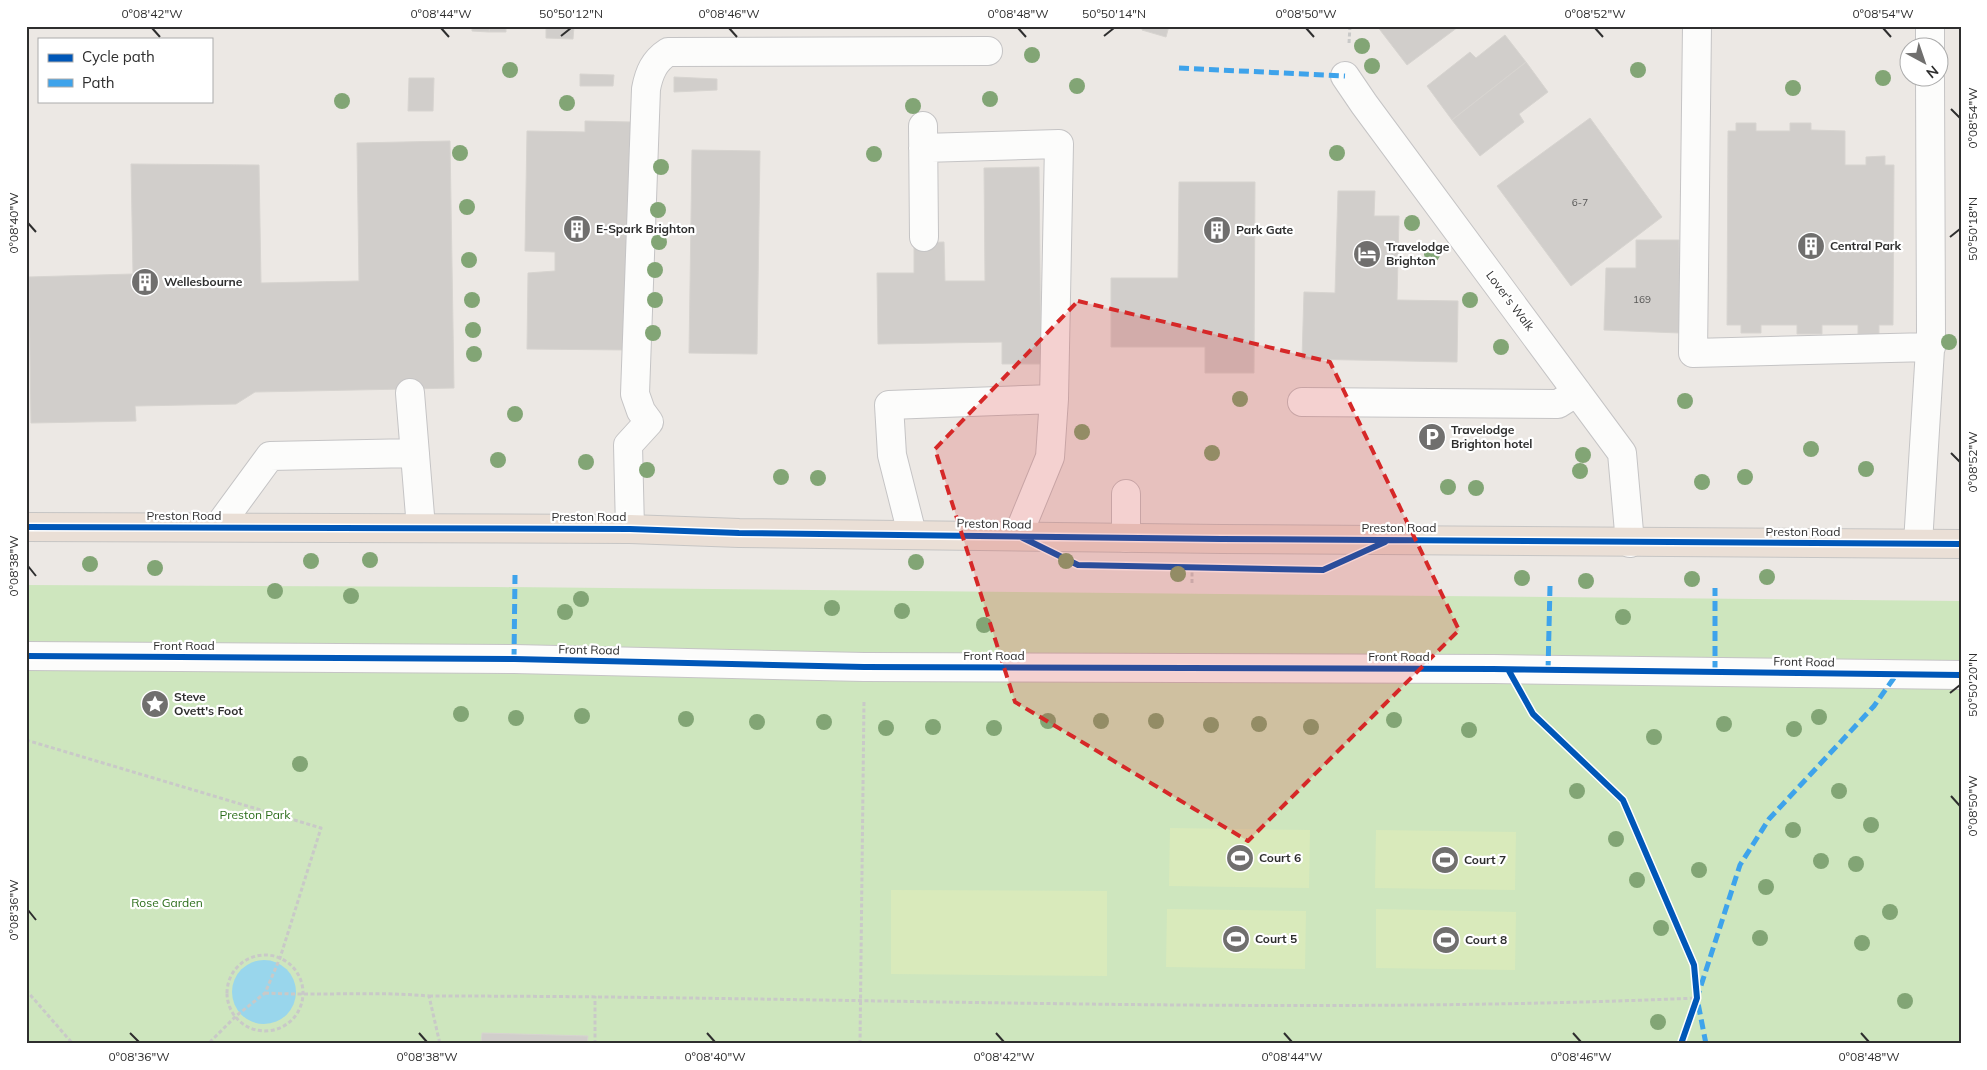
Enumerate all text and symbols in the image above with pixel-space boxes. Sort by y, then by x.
text: 0°08'42"W [121,6,183,21]
text: 0°08'44"W [410,6,472,21]
text: 50°50'12"N [539,6,603,21]
text: 0°08'46"W [698,6,760,21]
text: 0°08'48"W [987,6,1049,21]
text: 50°50'14"N [1082,6,1146,21]
text: 0°08'50"W [1275,6,1337,21]
text: 0°08'52"W [1564,6,1626,21]
text: 0°08'54"W [1852,6,1914,21]
legend [38,38,212,102]
north arrow [1900,38,1950,88]
text: Cycle path [82,47,155,66]
text: N [1923,62,1942,82]
text: Path [82,73,114,92]
text: 0°08'54"W [1965,87,1980,149]
text: 0°08'40"W [6,192,21,254]
house number: 6-7 [1572,196,1588,209]
text: 50°50'18"N [1965,197,1980,261]
building icon: E-Spark Brighton [562,214,592,244]
building icon: Park Gate [1202,215,1232,245]
place label: E-Spark Brighton [596,221,695,236]
place label: Park Gate [1236,222,1294,237]
building icon: Central Park [1796,231,1826,261]
place label: Central Park [1830,238,1902,253]
hotel icon: Travelodge Brighton [1352,239,1382,269]
place label: Travelodge Brighton [1386,239,1450,268]
building icon: Wellesbourne [130,267,160,297]
street label: Lover's Walk [1483,268,1538,334]
place label: Wellesbourne [164,274,243,289]
house number: 169 [1633,293,1651,306]
parking icon: Travelodge Brighton hotel [1417,422,1447,452]
place label: Travelodge Brighton hotel [1451,422,1532,451]
text: 0°08'52"W [1965,431,1980,493]
street label: Preston Road [147,508,221,523]
street label: Preston Road [552,509,626,524]
street label: Preston Road [956,515,1032,532]
street label: Preston Road [1362,520,1436,535]
street label: Preston Road [1766,524,1840,539]
text: 0°08'38"W [6,535,21,597]
street label: Front Road [153,638,215,653]
street label: Front Road [558,641,620,658]
street label: Front Road [963,648,1025,663]
street label: Front Road [1368,649,1430,664]
street label: Front Road [1773,653,1835,670]
text: 50°50'20"N [1965,653,1980,717]
place icon: Steve Ovett's Foot [140,689,170,719]
place label: Steve Ovett's Foot [174,689,243,718]
text: 0°08'50"W [1965,775,1980,837]
park label: Preston Park [220,807,291,822]
sports icon: Court 6 [1225,843,1255,873]
sports icon: Court 7 [1430,845,1460,875]
place label: Court 6 [1259,850,1301,865]
place label: Court 7 [1464,852,1506,867]
text: 0°08'36"W [6,879,21,941]
park label: Rose Garden [131,895,203,910]
sports icon: Court 5 [1221,924,1251,954]
sports icon: Court 8 [1431,925,1461,955]
place label: Court 5 [1255,931,1297,946]
place label: Court 8 [1465,932,1507,947]
text: 0°08'36"W [108,1049,170,1064]
text: 0°08'38"W [396,1049,458,1064]
text: 0°08'40"W [684,1049,746,1064]
text: 0°08'42"W [973,1049,1035,1064]
text: 0°08'44"W [1261,1049,1323,1064]
text: 0°08'46"W [1550,1049,1612,1064]
text: 0°08'48"W [1838,1049,1900,1064]

